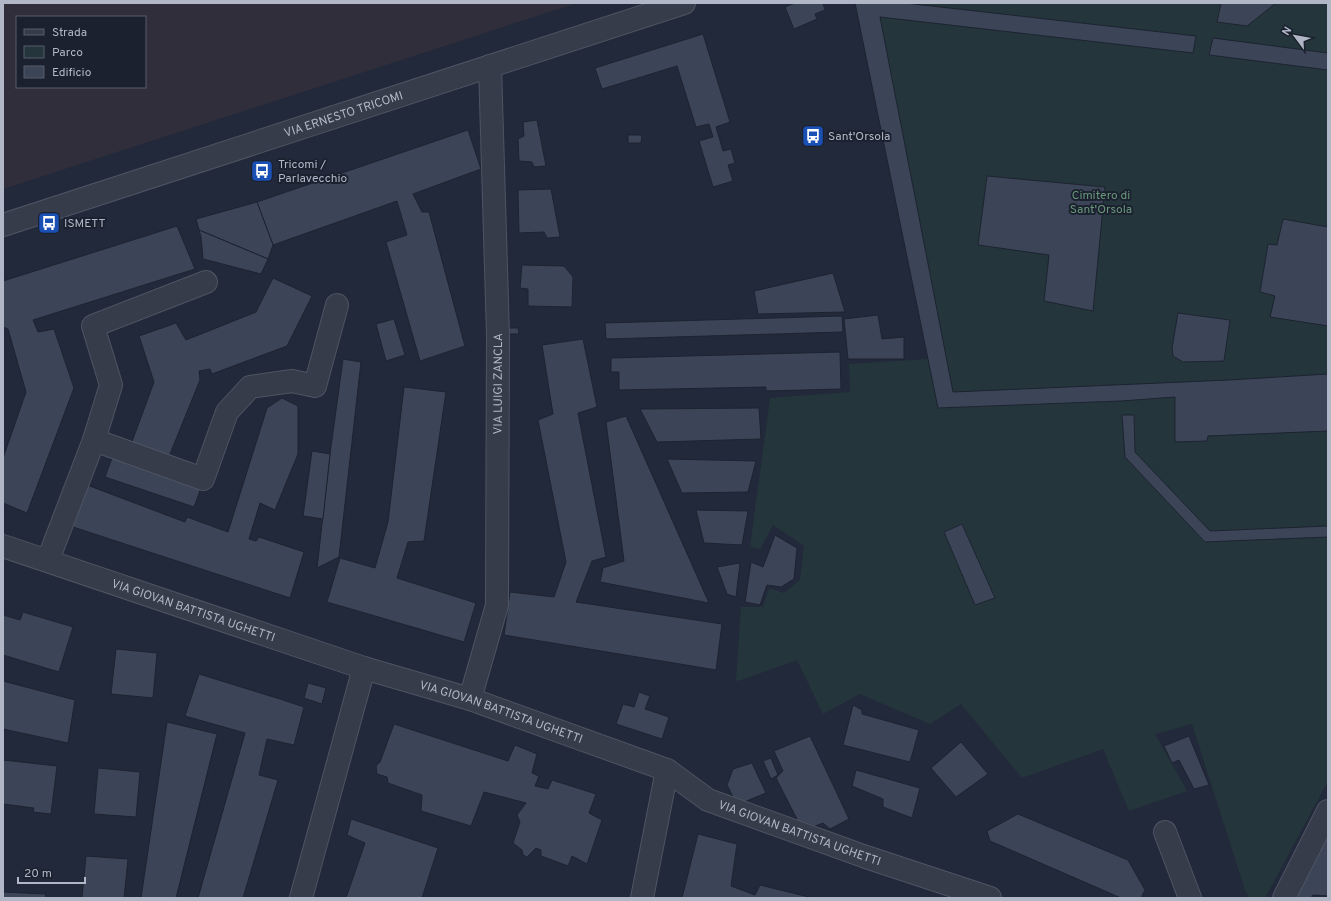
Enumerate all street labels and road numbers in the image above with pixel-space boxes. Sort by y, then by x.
street label: VIA ERNESTO TRICOMI [282,88,405,142]
street label: VIA LUIGI ZANCLA [491,333,507,434]
street label: VIA GIOVAN BATTISTA UGHETTI [109,576,277,646]
street label: VIA GIOVAN BATTISTA UGHETTI [417,678,585,748]
street label: VIA GIOVAN BATTISTA UGHETTI [716,797,883,870]

